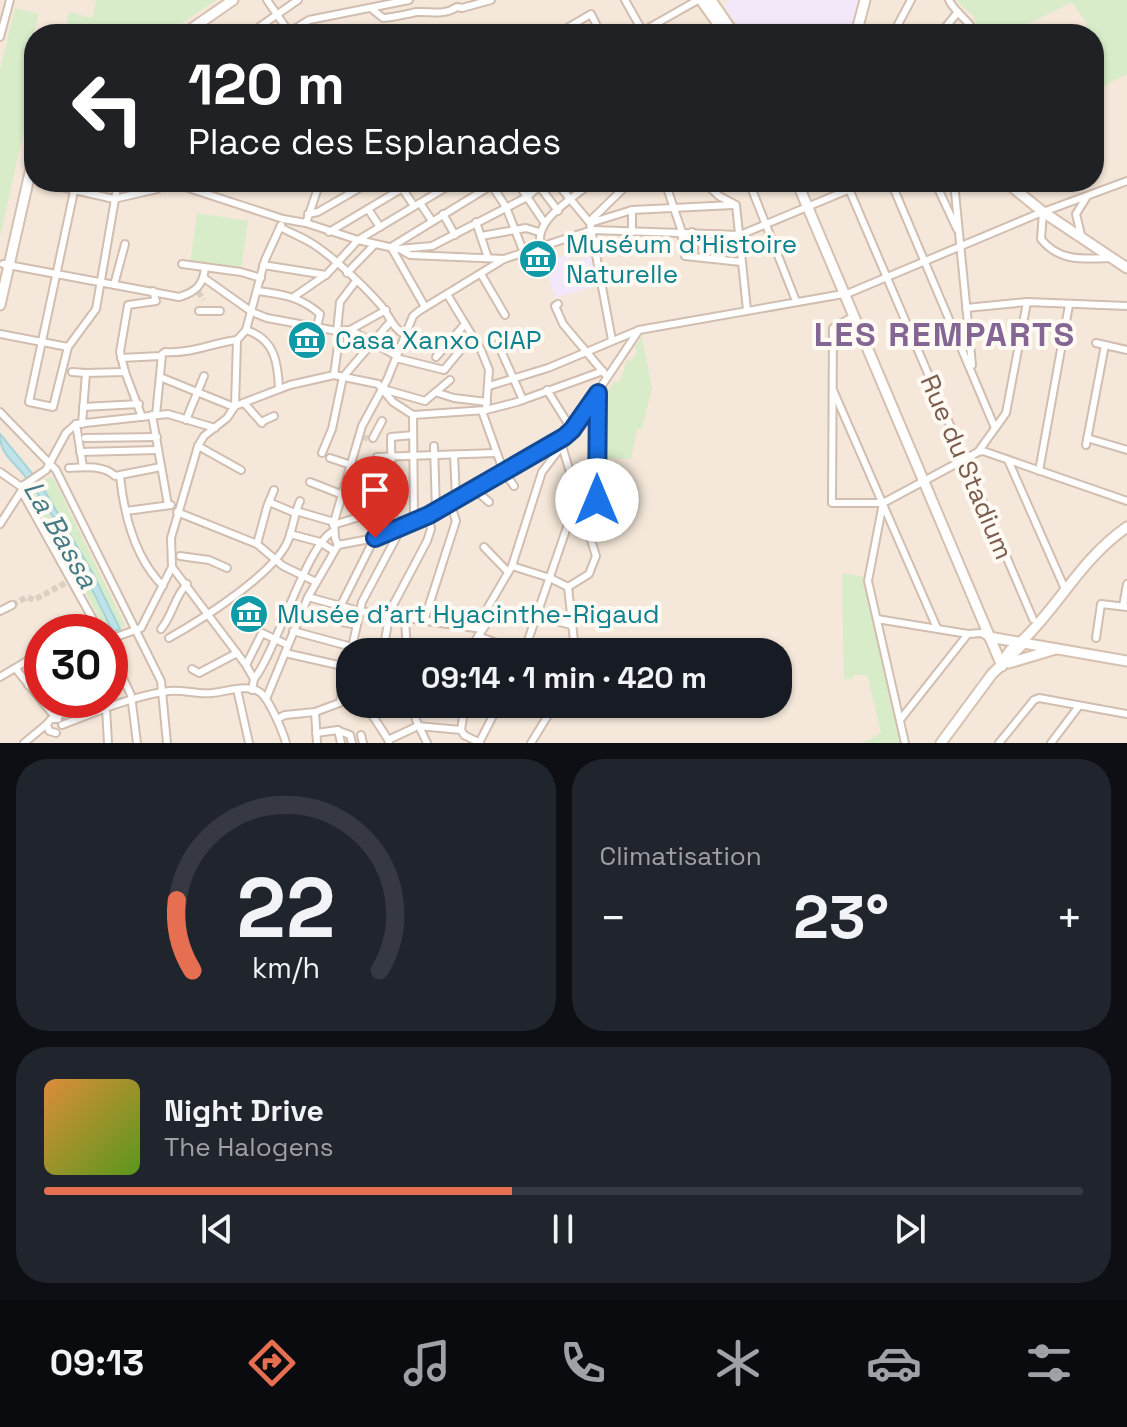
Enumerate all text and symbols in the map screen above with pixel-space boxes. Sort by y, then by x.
text: 120 m [188,49,345,120]
icon: left [56,56,160,160]
text: Place des Esplanades [188,119,561,165]
place label: Muséum d’Histoire Naturelle [566,227,797,291]
museum icon: Muséum d’Histoire Naturelle [517,238,559,280]
district label: LES REMPARTS [814,313,1076,356]
museum icon: Casa Xanxo CIAP [286,319,328,361]
place label: Casa Xanxo CIAP [335,323,541,357]
street label: Rue du Stadium [913,369,1021,565]
pin [341,456,409,538]
position arrow [555,458,639,542]
icon: arrive [353,468,397,512]
water label: La Bassa [16,474,107,595]
museum icon: Musée d'art Hyacinthe-Rigaud [228,593,270,635]
place label: Musée d'art Hyacinthe-Rigaud [277,597,660,631]
speed limit sign: 30 [24,614,128,718]
text: 09:14 · 1 min · 420 m [421,658,707,697]
text: Climatisation [600,839,762,873]
text: 22 [236,855,335,961]
text: 23° [793,879,889,956]
text: − [600,890,627,946]
text: + [1056,890,1083,946]
text: km/h [252,950,320,986]
text: Night Drive [164,1091,324,1130]
text: The Halogens [164,1130,333,1164]
icon: previous [195,1207,239,1251]
icon: pause [541,1207,585,1251]
icon: next [888,1207,932,1251]
icon: directions [244,1335,300,1391]
icon: music [399,1335,455,1391]
icon: phone [555,1335,611,1391]
icon: climate [710,1335,766,1391]
icon: car [866,1335,922,1391]
icon: filters [1021,1335,1077,1391]
text: 09:13 [50,1340,144,1386]

